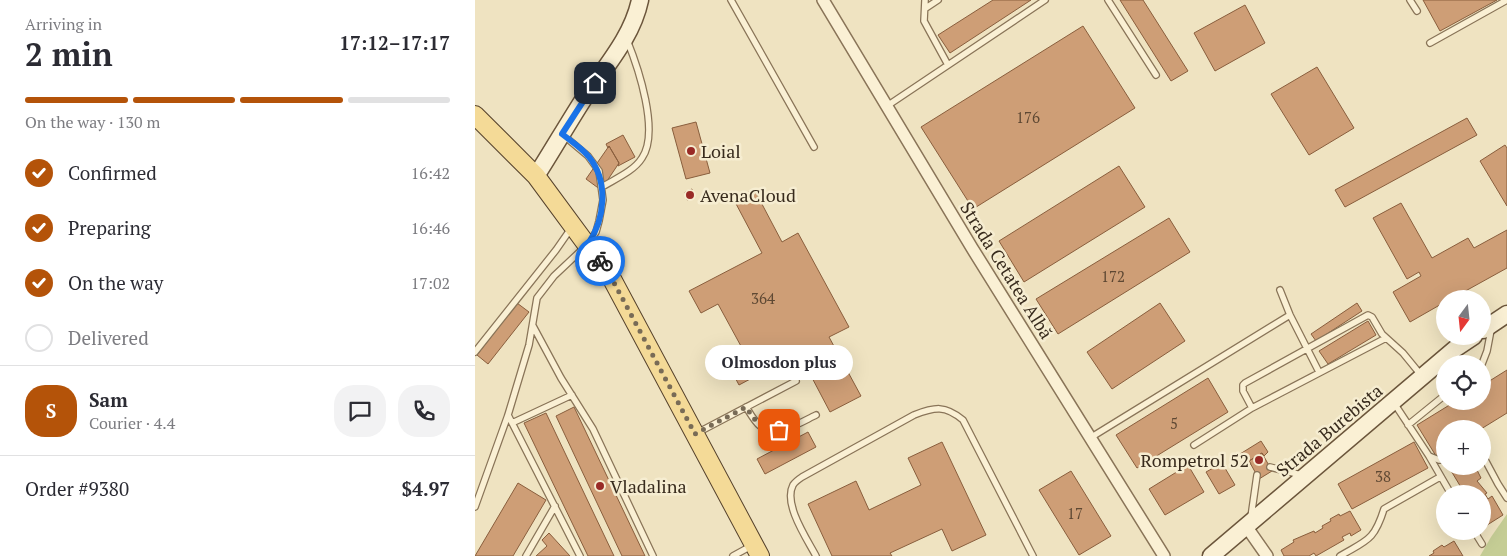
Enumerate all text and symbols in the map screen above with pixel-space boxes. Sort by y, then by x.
text: Arriving in [25,13,102,35]
text: 17:12–17:17 [339,30,450,55]
text: 2 min [25,33,113,75]
pin [574,62,616,104]
icon: home [581,69,609,97]
house number: 176 [1016,107,1040,127]
text: On the way · 130 m [25,111,160,133]
place label: Loial [701,139,741,163]
marker: Loial [685,145,697,157]
icon: check [25,159,53,187]
text: Confirmed [68,160,157,185]
text: 16:42 [411,162,450,184]
place label: AvenaCloud [700,183,796,207]
marker: AvenaCloud [684,189,696,201]
street label: Strada Cetatea Albă [955,197,1059,343]
icon: check [25,214,53,242]
text: Preparing [68,215,151,240]
text: 16:46 [411,217,450,239]
courier [575,236,625,286]
icon: bike [586,247,614,275]
house number: 172 [1101,266,1125,286]
icon: check [25,269,53,297]
text: On the way [68,270,163,295]
text: 17:02 [411,272,450,294]
house number: 364 [751,288,775,308]
north arrow [1436,290,1491,345]
map controls [1436,290,1491,540]
text: Delivered [68,325,149,350]
callout: Olmosdon plus [705,345,853,380]
text: Olmosdon plus [722,351,836,373]
button: locate [1436,355,1491,410]
street label: Strada Burebista [1271,378,1387,482]
button: chat [334,385,386,437]
button: phone [398,385,450,437]
text: Sam [89,387,128,412]
text: S [46,398,56,423]
pin [758,409,800,451]
text: Courier · 4.4 [89,412,175,434]
house number: 5 [1170,413,1178,433]
icon: bag [765,416,793,444]
button: + [1436,420,1491,475]
place label: Rompetrol 52 [1141,448,1249,472]
marker: Rompetrol 52 [1253,454,1265,466]
house number: 38 [1375,466,1391,486]
place label: Vladalina [610,474,687,498]
text: Order #9380 [25,476,129,501]
text: $4.97 [401,476,450,501]
marker: Vladalina [594,480,606,492]
button: − [1436,485,1491,540]
house number: 17 [1067,503,1083,523]

